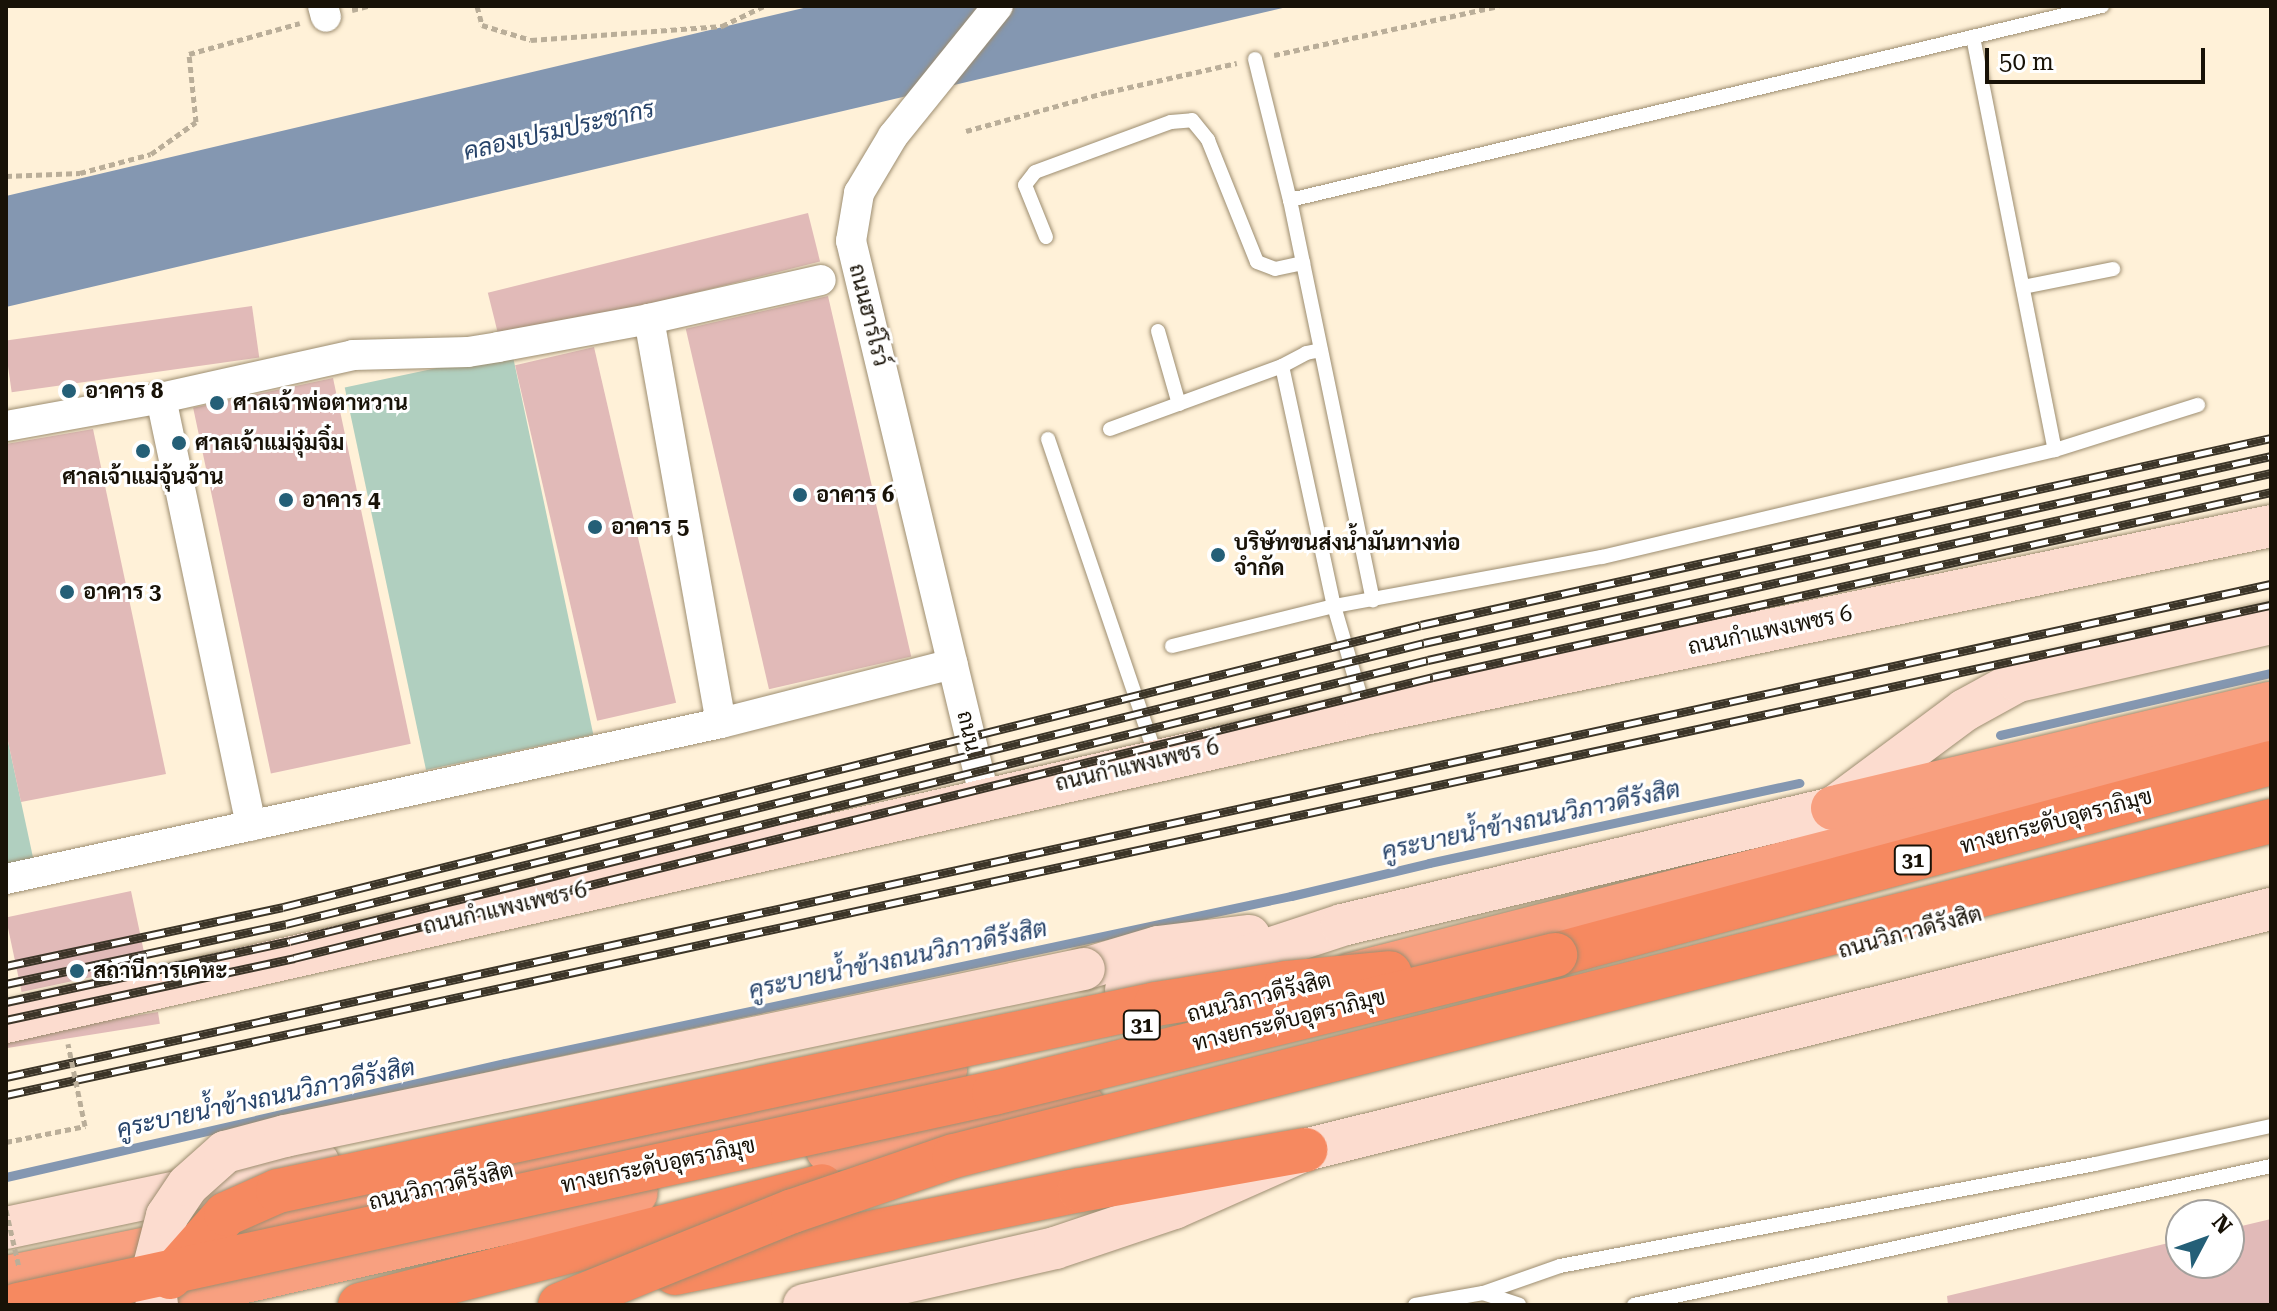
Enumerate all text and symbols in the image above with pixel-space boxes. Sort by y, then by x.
scale bar [1989,32,2209,82]
text: 50 m [1999,48,2054,76]
water label: คลองเปรมประชากร [461,95,657,167]
street label: ถนนฮาร์โรว์ [844,261,894,369]
place label: อาคาร 8 [85,378,163,404]
marker: อาคาร 8 [60,382,78,400]
place label: ศาลเจ้าพ่อตาหวาน [233,390,408,416]
marker: ศาลเจ้าพ่อตาหวาน [208,394,226,412]
place label: ศาลเจ้าแม่จุ๋มจิ๋ม [195,430,344,456]
marker: ศาลเจ้าแม่จุ๋มจิ๋ม [170,434,188,452]
marker: ศาลเจ้าแม่จุ้นจ้าน [134,442,152,460]
place label: ศาลเจ้าแม่จุ้นจ้าน [62,464,224,490]
place label: อาคาร 6 [816,482,894,508]
marker: อาคาร 6 [791,486,809,504]
place label: อาคาร 4 [302,487,380,513]
marker: อาคาร 4 [277,491,295,509]
place label: อาคาร 5 [611,514,689,540]
marker: อาคาร 5 [586,518,604,536]
place label: บริษัทขนส่งน้ำมันทางท่อ จำกัด [1234,529,1461,580]
marker: บริษัทขนส่งน้ำมันทางท่อ จำกัด [1209,546,1227,564]
place label: อาคาร 3 [83,579,161,605]
marker: อาคาร 3 [58,583,76,601]
street label: ถนนกำแพงเพชร 6 [1685,600,1855,660]
street label: ถนน [952,708,986,754]
street label: ถนนกำแพงเพชร 6 [1053,733,1221,797]
water label: คูระบายน้ำข้างถนนวิภาวดีรังสิต [1379,775,1683,867]
street label: ทางยกระดับอุตราภิมุข [1957,783,2155,859]
road number: 31 [1893,844,1933,876]
street label: ถนนกำแพงเพชร 6 [421,876,589,940]
street label: ถนนวิภาวดีรังสิต [1835,900,1985,964]
water label: คูระบายน้ำข้างถนนวิภาวดีรังสิต [746,914,1050,1006]
place label: สถานีการเคหะ [93,958,227,984]
marker: สถานีการเคหะ [68,962,86,980]
street label: ถนนวิภาวดีรังสิต [1184,966,1334,1028]
street label: ทางยกระดับอุตราภิมุข [1190,983,1388,1057]
road number: 31 [1122,1009,1162,1041]
water label: คูระบายน้ำข้างถนนวิภาวดีรังสิต [114,1053,418,1145]
street label: ทางยกระดับอุตราภิมุข [559,1132,757,1198]
street label: ถนนวิภาวดีรังสิต [366,1157,516,1215]
north arrow [2165,1199,2245,1279]
text: N [2207,1210,2237,1239]

